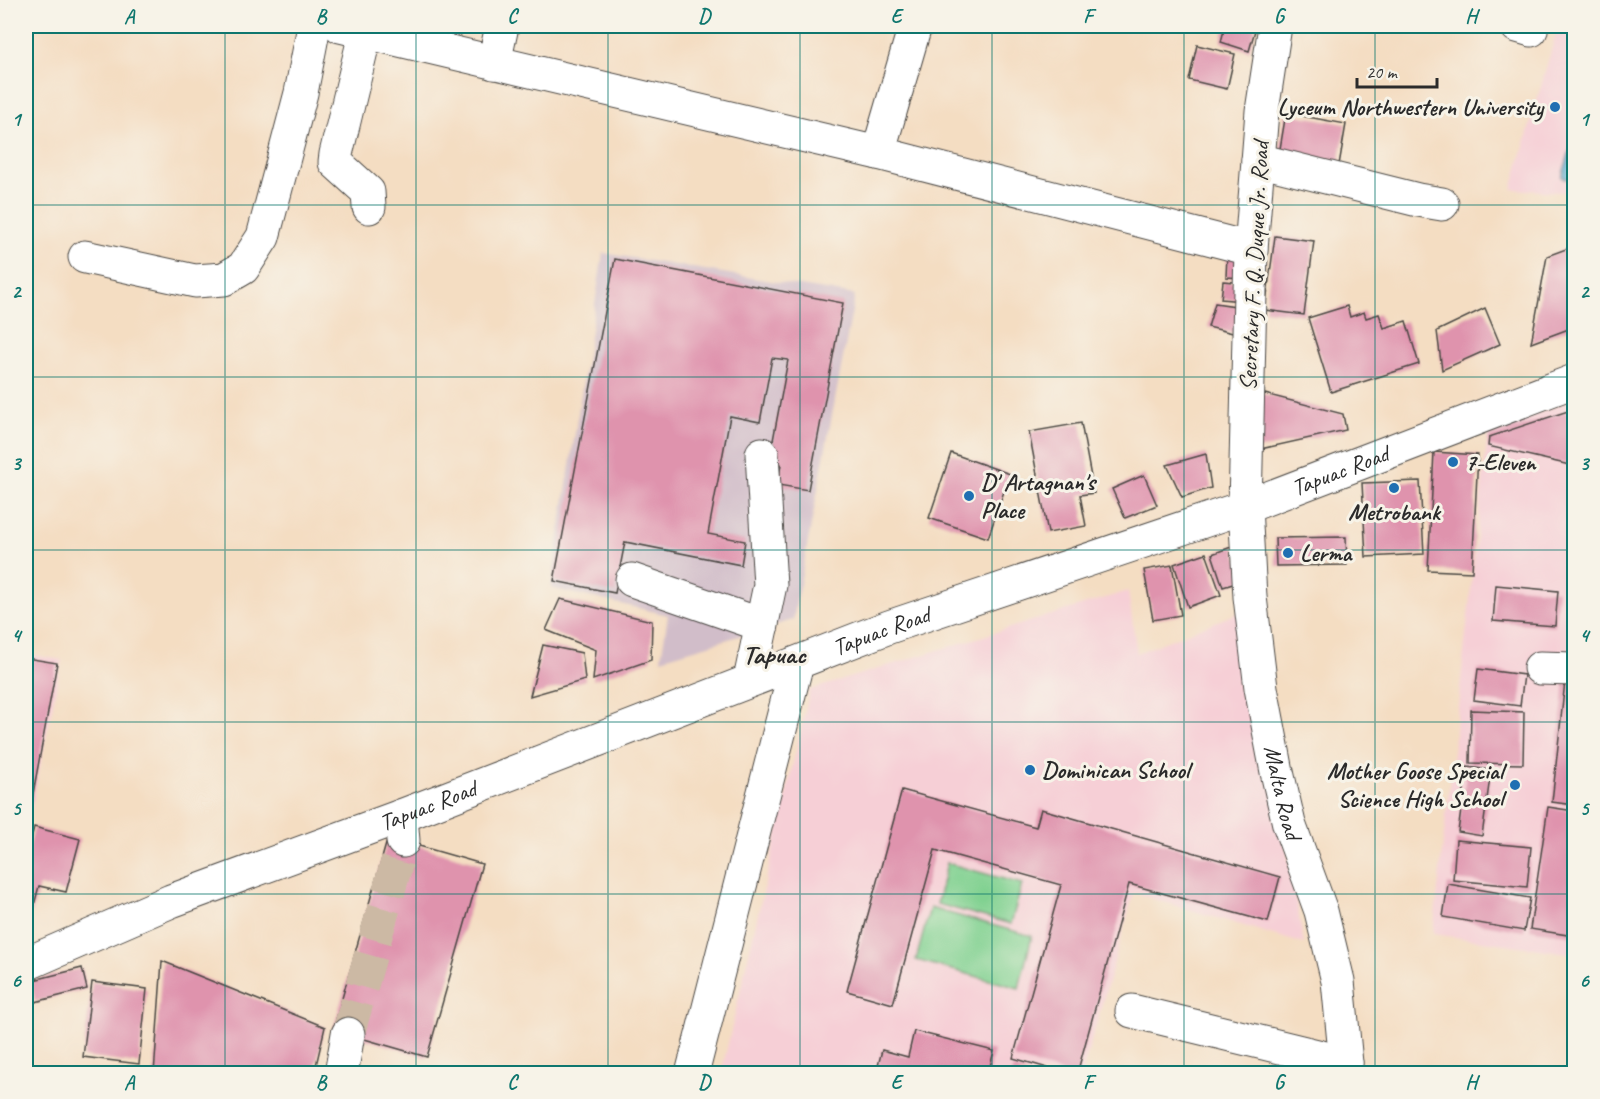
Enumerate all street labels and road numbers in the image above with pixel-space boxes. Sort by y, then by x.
street label: Secretary F. Q. Duque Jr. Road [1232,137,1276,391]
street label: Tapuac Road [1287,437,1396,503]
street label: Tapuac Road [828,598,937,662]
street label: Malta Road [1257,743,1310,847]
street label: Tapuac Road [375,772,484,838]

